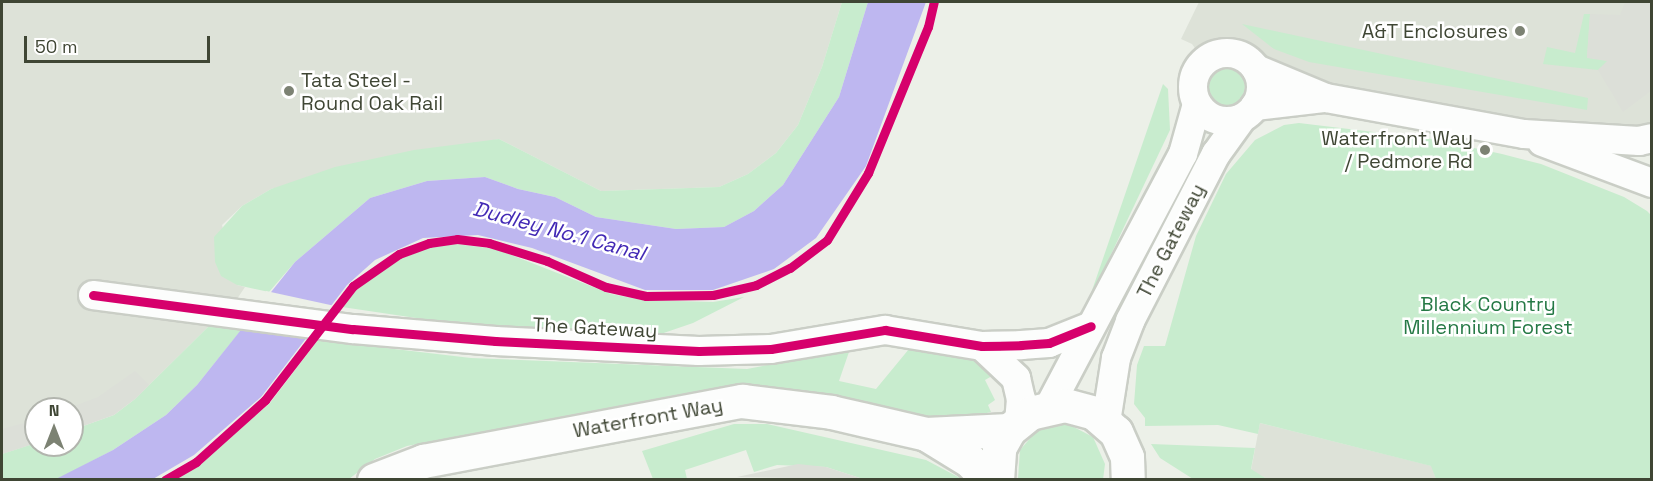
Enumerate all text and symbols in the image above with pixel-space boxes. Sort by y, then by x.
place label: A&T Enclosures [1361,19,1508,43]
scale bar [27,24,213,62]
marker: A&T Enclosures [1513,24,1527,38]
text: 50 m [35,35,77,58]
place label: Tata Steel - Round Oak Rail [301,68,443,115]
marker: Tata Steel - Round Oak Rail [282,84,296,98]
place label: Waterfront Way / Pedmore Rd [1321,126,1473,173]
marker: Waterfront Way / Pedmore Rd [1478,143,1492,157]
street label: The Gateway [1132,180,1210,302]
water label: Dudley No.1 Canal [470,196,648,266]
park label: Black Country Millennium Forest [1403,293,1573,340]
street label: The Gateway [532,313,658,343]
street label: Waterfront Way [571,393,725,443]
north arrow [24,397,84,457]
text: N [49,400,59,421]

